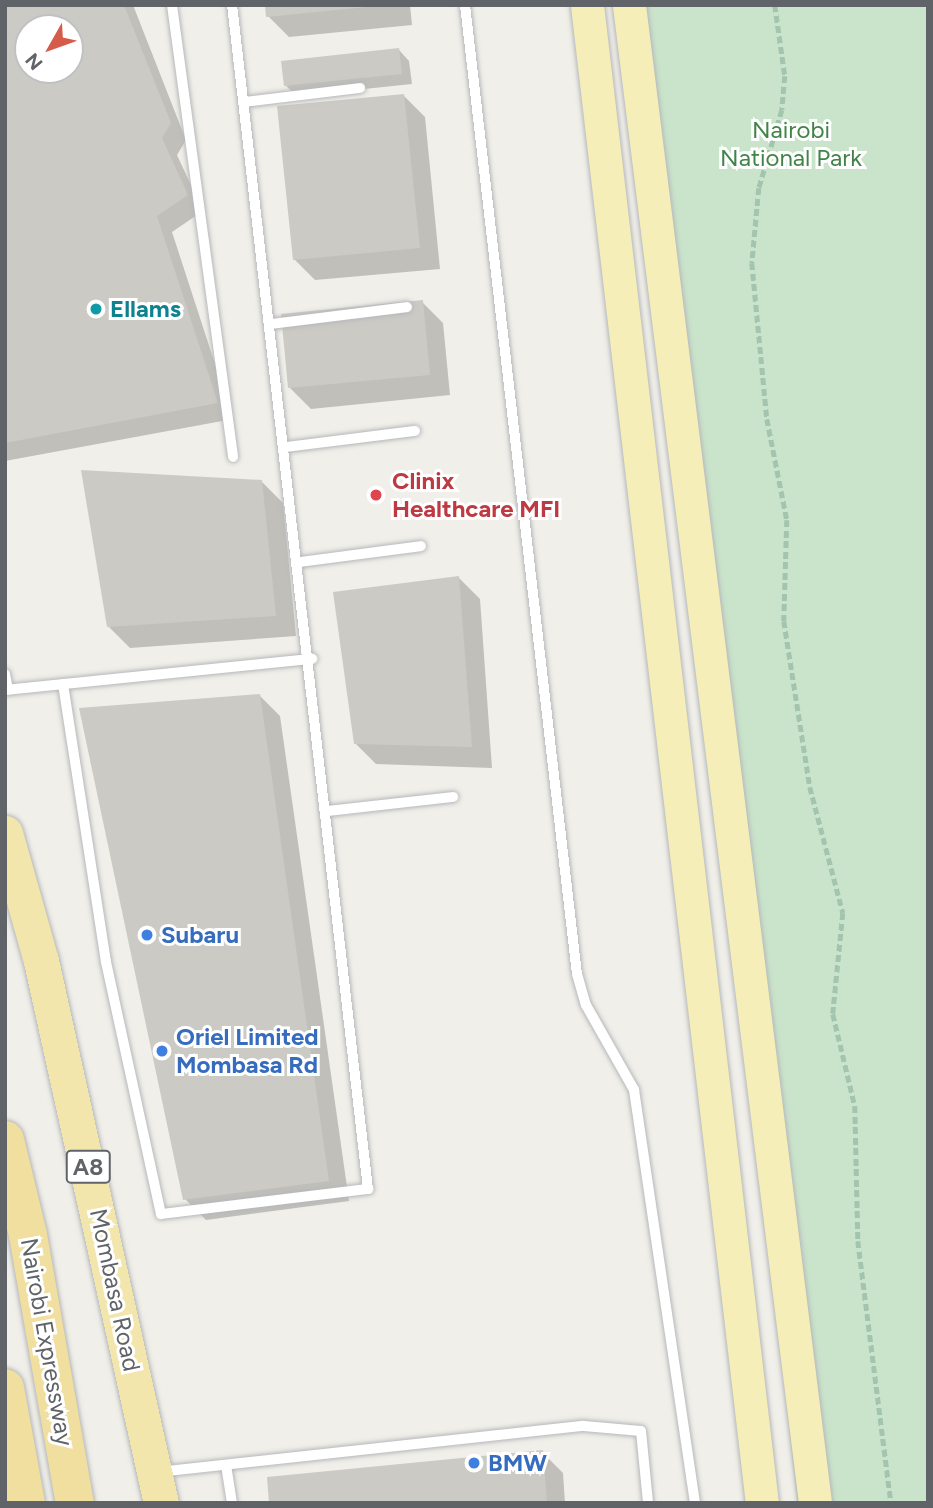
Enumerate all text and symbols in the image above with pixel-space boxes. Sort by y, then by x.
north arrow [14,14,84,84]
text: N [21,49,48,75]
park label: Nairobi National Park [720,116,862,172]
place label: Ellams [110,295,181,323]
marker: Ellams [88,301,104,317]
place label: Clinix Healthcare MFI [392,467,560,523]
marker: Clinix Healthcare MFI [366,485,386,505]
place label: Subaru [161,921,239,949]
marker: Subaru [139,927,155,943]
place label: Oriel Limited Mombasa Rd [176,1023,319,1079]
marker: Oriel Limited Mombasa Rd [154,1043,170,1059]
road number: A8 [65,1148,111,1186]
street label: Mombasa Road [84,1206,146,1374]
street label: Nairobi Expressway [15,1236,79,1448]
place label: BMW [488,1449,547,1477]
marker: BMW [466,1455,482,1471]

